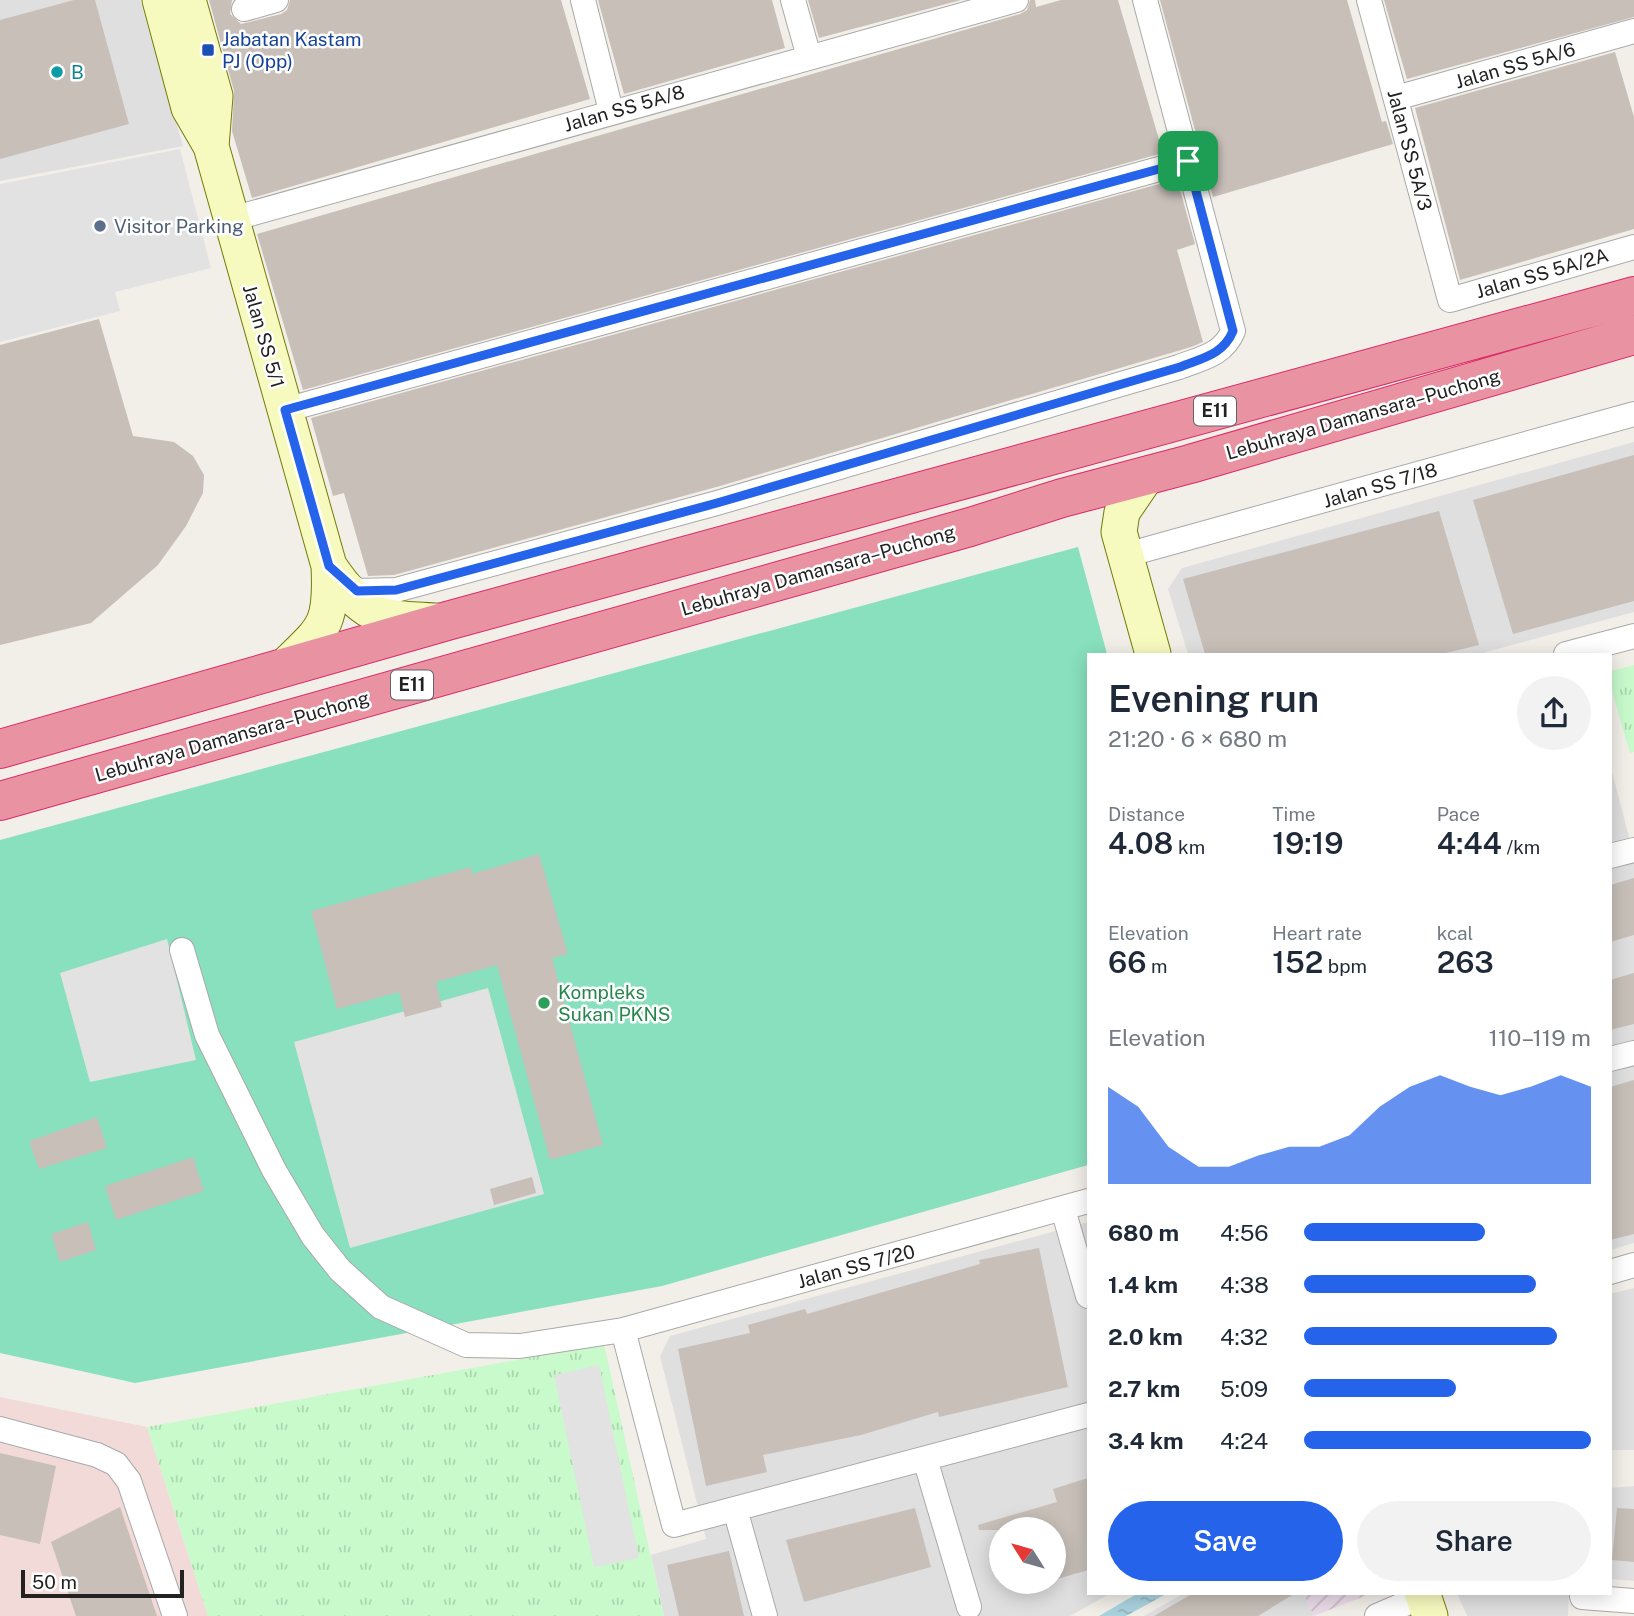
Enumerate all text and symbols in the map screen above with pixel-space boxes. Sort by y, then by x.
place label: Jabatan Kastam PJ (Opp) [222,28,362,72]
street label: Jalan SS 5A/6 [1452,37,1578,93]
marker: Jabatan Kastam PJ (Opp) [200,42,216,58]
place label: B [71,61,84,83]
marker: B [49,64,65,80]
street label: Jalan SS 5A/8 [561,80,687,136]
street label: Jalan SS 5A/3 [1383,87,1437,213]
pin [1158,131,1218,191]
icon: arrive [1169,142,1207,180]
place label: Visitor Parking [114,215,244,237]
marker: Visitor Parking [92,218,108,234]
street label: Jalan SS 5A/2A [1473,244,1611,302]
street label: Jalan SS 5/1 [239,282,289,390]
street label: Lebuhraya Damansara–Puchong [1223,364,1503,464]
road number: E11 [1194,396,1236,426]
street label: Jalan SS 7/18 [1320,458,1440,512]
street label: Lebuhraya Damansara–Puchong [678,520,958,620]
road number: E11 [391,670,433,700]
text: Evening run [1108,676,1319,721]
button: share [1517,676,1591,750]
street label: Lebuhraya Damansara–Puchong [92,686,372,786]
text: 21:20 · 6 × 680 m [1108,725,1287,752]
text: Distance [1108,803,1185,825]
text: Time [1272,803,1316,825]
text: Pace [1437,803,1480,825]
text: 4.08 [1108,825,1173,861]
text: 19:19 [1272,825,1344,861]
text: 4:44 [1437,825,1502,861]
text: km [1173,836,1205,858]
text: /km [1502,836,1540,858]
text: Elevation [1108,922,1189,944]
text: Heart rate [1272,922,1362,944]
text: kcal [1437,922,1473,944]
text: 66 [1108,944,1146,980]
text: 152 [1272,944,1323,980]
text: 263 [1437,944,1494,980]
text: m [1146,955,1168,977]
text: bpm [1323,955,1367,977]
place label: Kompleks Sukan PKNS [558,981,671,1025]
marker: Kompleks Sukan PKNS [536,995,552,1011]
text: Elevation [1108,1024,1206,1051]
text: 110–119 m [1489,1024,1591,1051]
text: 680 m [1108,1219,1179,1246]
text: 4:56 [1220,1219,1269,1246]
street label: Jalan SS 7/20 [795,1240,917,1292]
text: 1.4 km [1108,1271,1178,1298]
text: 4:38 [1220,1271,1269,1298]
text: 2.0 km [1108,1323,1183,1350]
text: 4:32 [1220,1323,1268,1350]
text: 2.7 km [1108,1375,1180,1402]
text: 5:09 [1220,1375,1268,1402]
text: 3.4 km [1108,1427,1184,1454]
text: 4:24 [1220,1427,1268,1454]
button: Save [1108,1501,1343,1581]
button: Share [1357,1501,1591,1581]
north arrow [989,1517,1066,1594]
map controls [989,1517,1066,1594]
scale bar [21,1567,184,1599]
text: 50 m [32,1571,77,1593]

